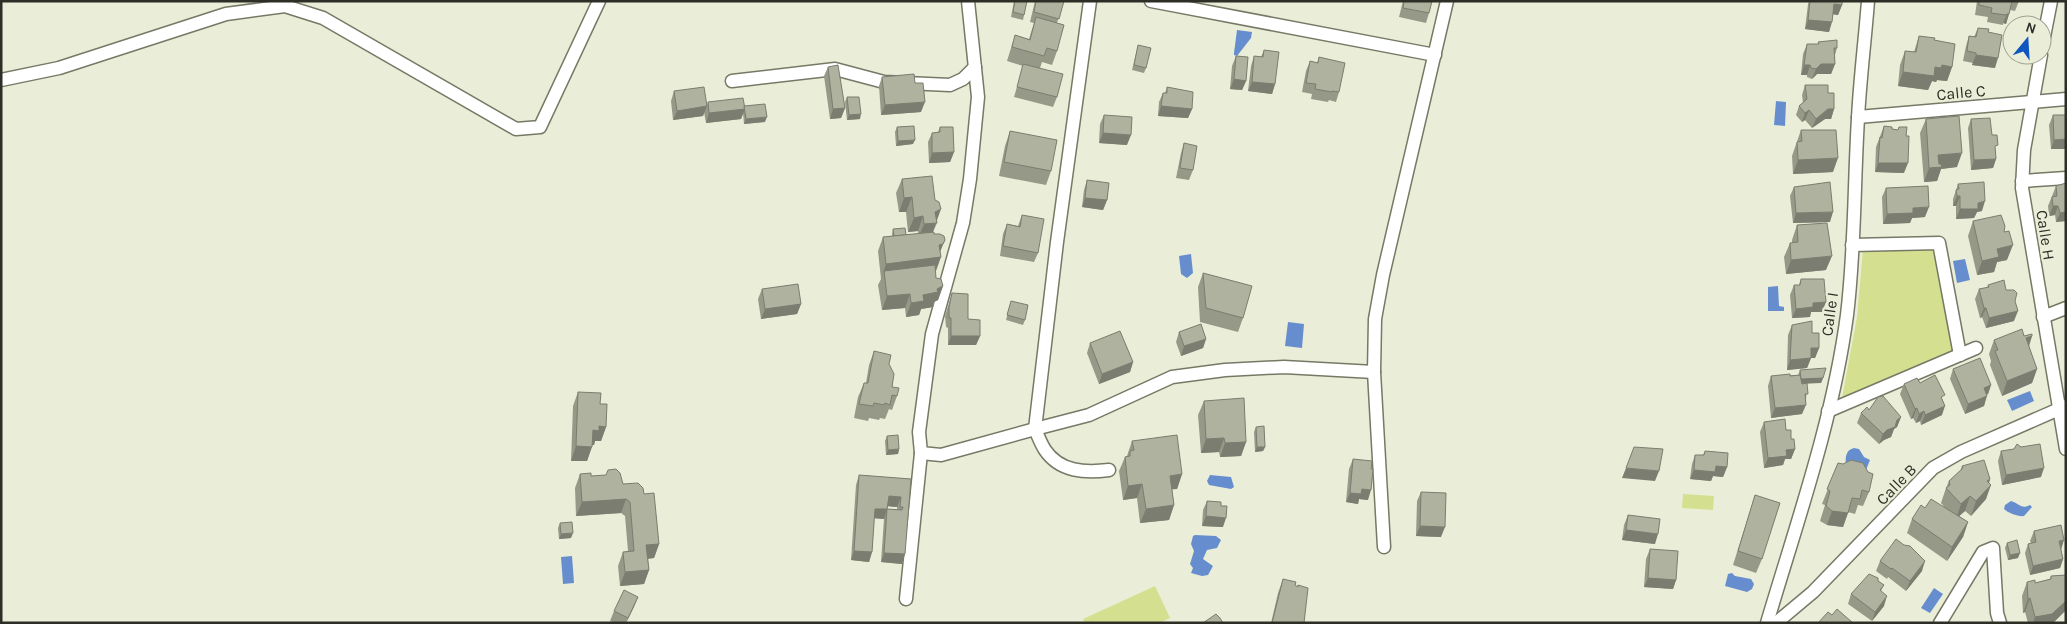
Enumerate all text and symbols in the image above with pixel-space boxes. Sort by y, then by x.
north arrow [2002,15,2052,65]
text: N [2023,18,2038,38]
street label: Calle C [1936,81,1987,104]
street label: Calle H [2032,209,2059,261]
street label: Calle I [1817,291,1842,337]
street label: Calle B [1872,460,1920,509]

